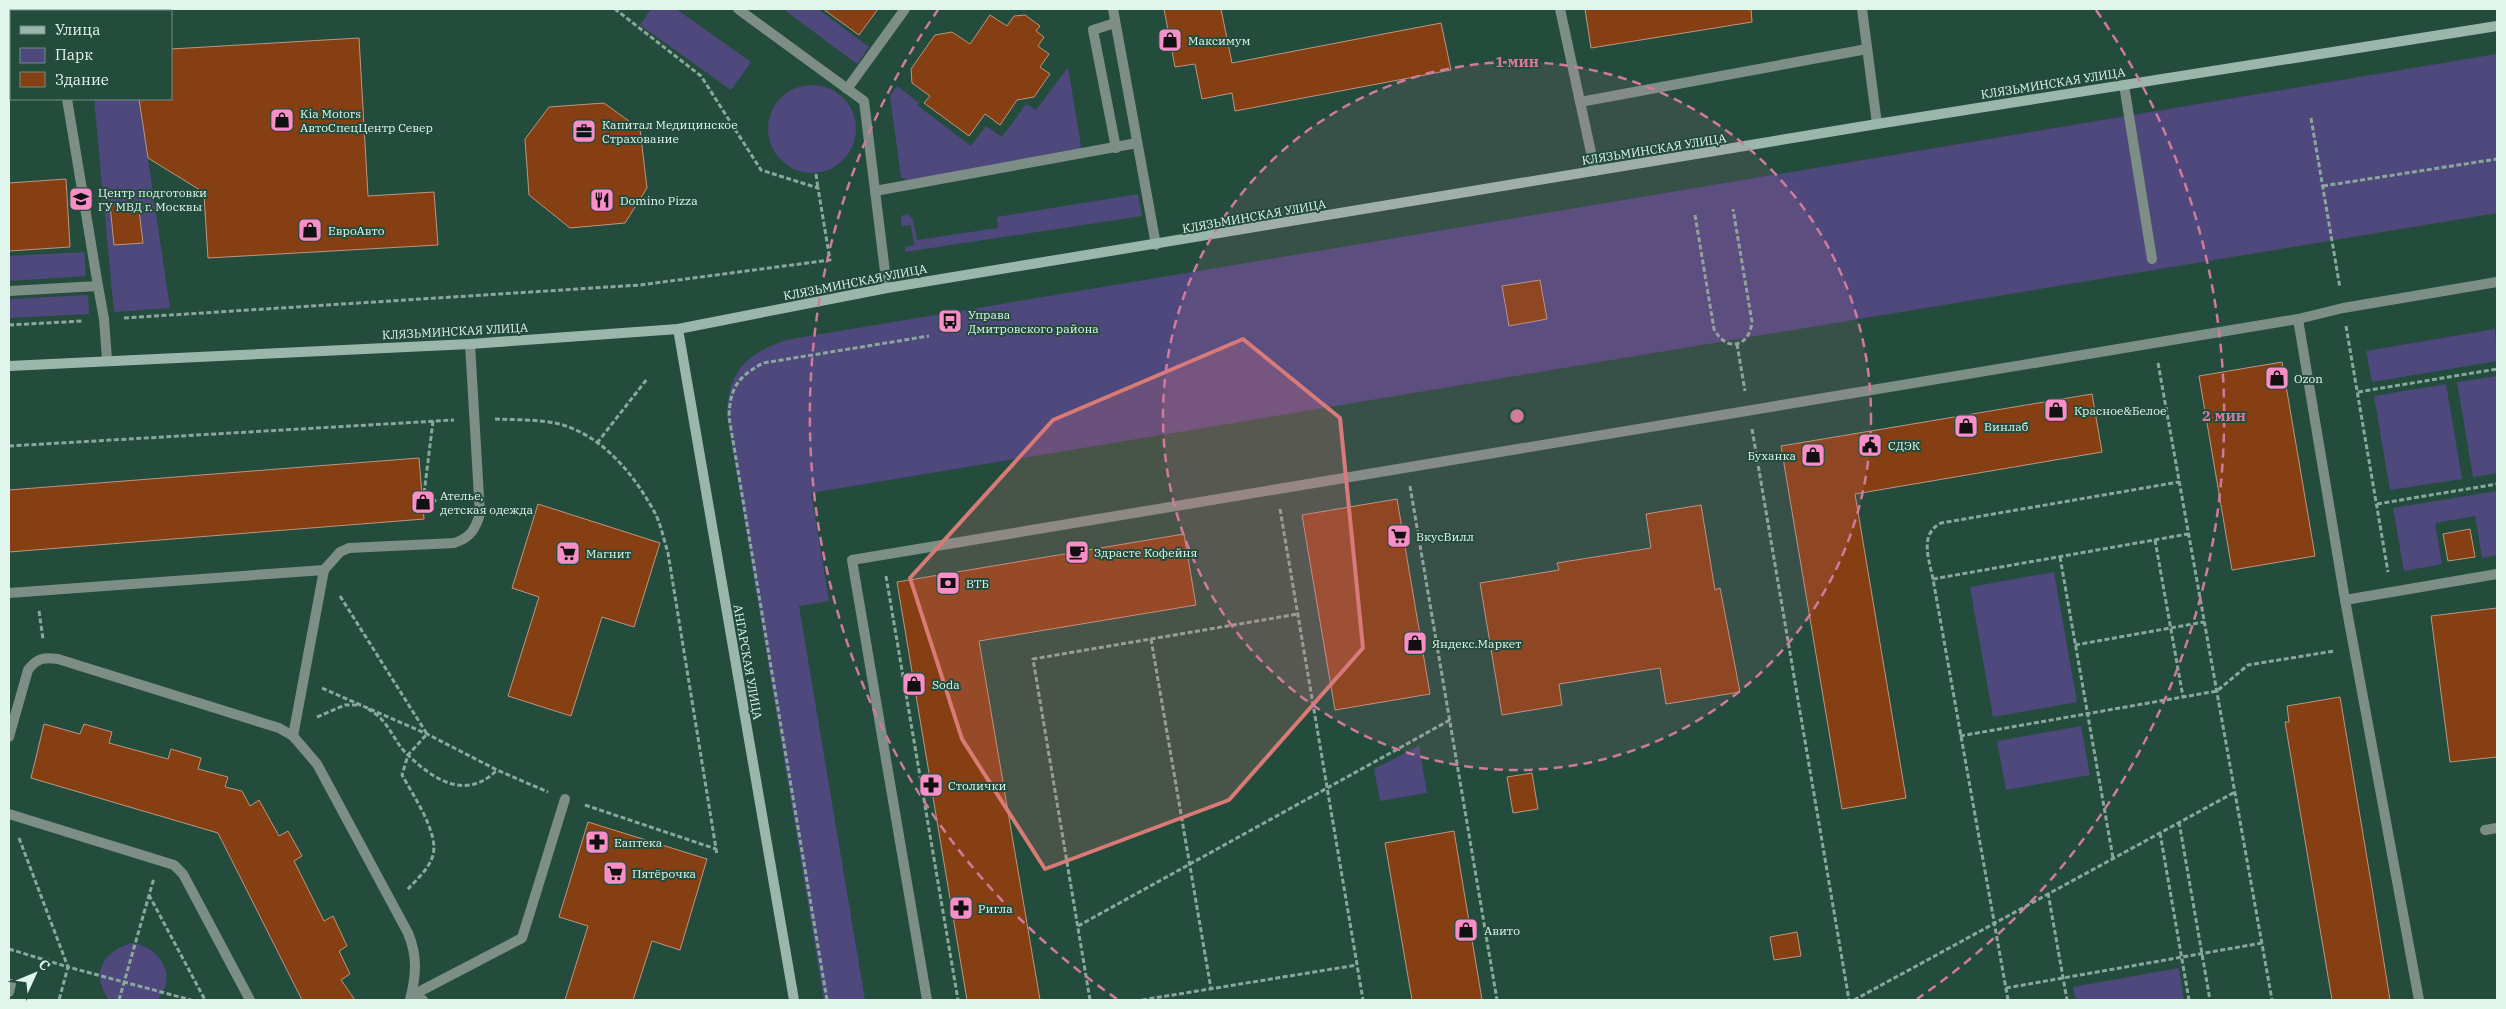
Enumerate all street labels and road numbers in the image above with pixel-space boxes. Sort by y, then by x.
street label: КЛЯЗЬМИНСКАЯ УЛИЦА [1980,64,2127,102]
street label: КЛЯЗЬМИНСКАЯ УЛИЦА [1581,130,1728,168]
street label: КЛЯЗЬМИНСКАЯ УЛИЦА [1181,196,1328,236]
street label: КЛЯЗЬМИНСКАЯ УЛИЦА [782,261,929,303]
street label: КЛЯЗЬМИНСКАЯ УЛИЦА [382,320,529,342]
street label: АНГАРСКАЯ УЛИЦА [730,603,766,722]

